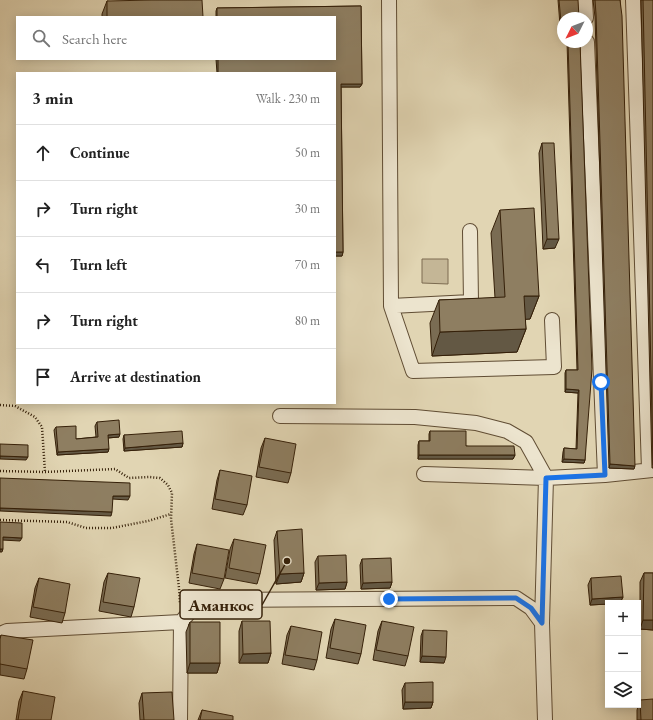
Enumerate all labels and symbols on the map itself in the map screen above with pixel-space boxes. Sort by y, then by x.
north arrow [557,12,593,48]
route start [592,373,610,391]
callout: Аманкос [180,590,262,619]
route end [380,590,398,608]
text: Аманкос [187,594,254,616]

